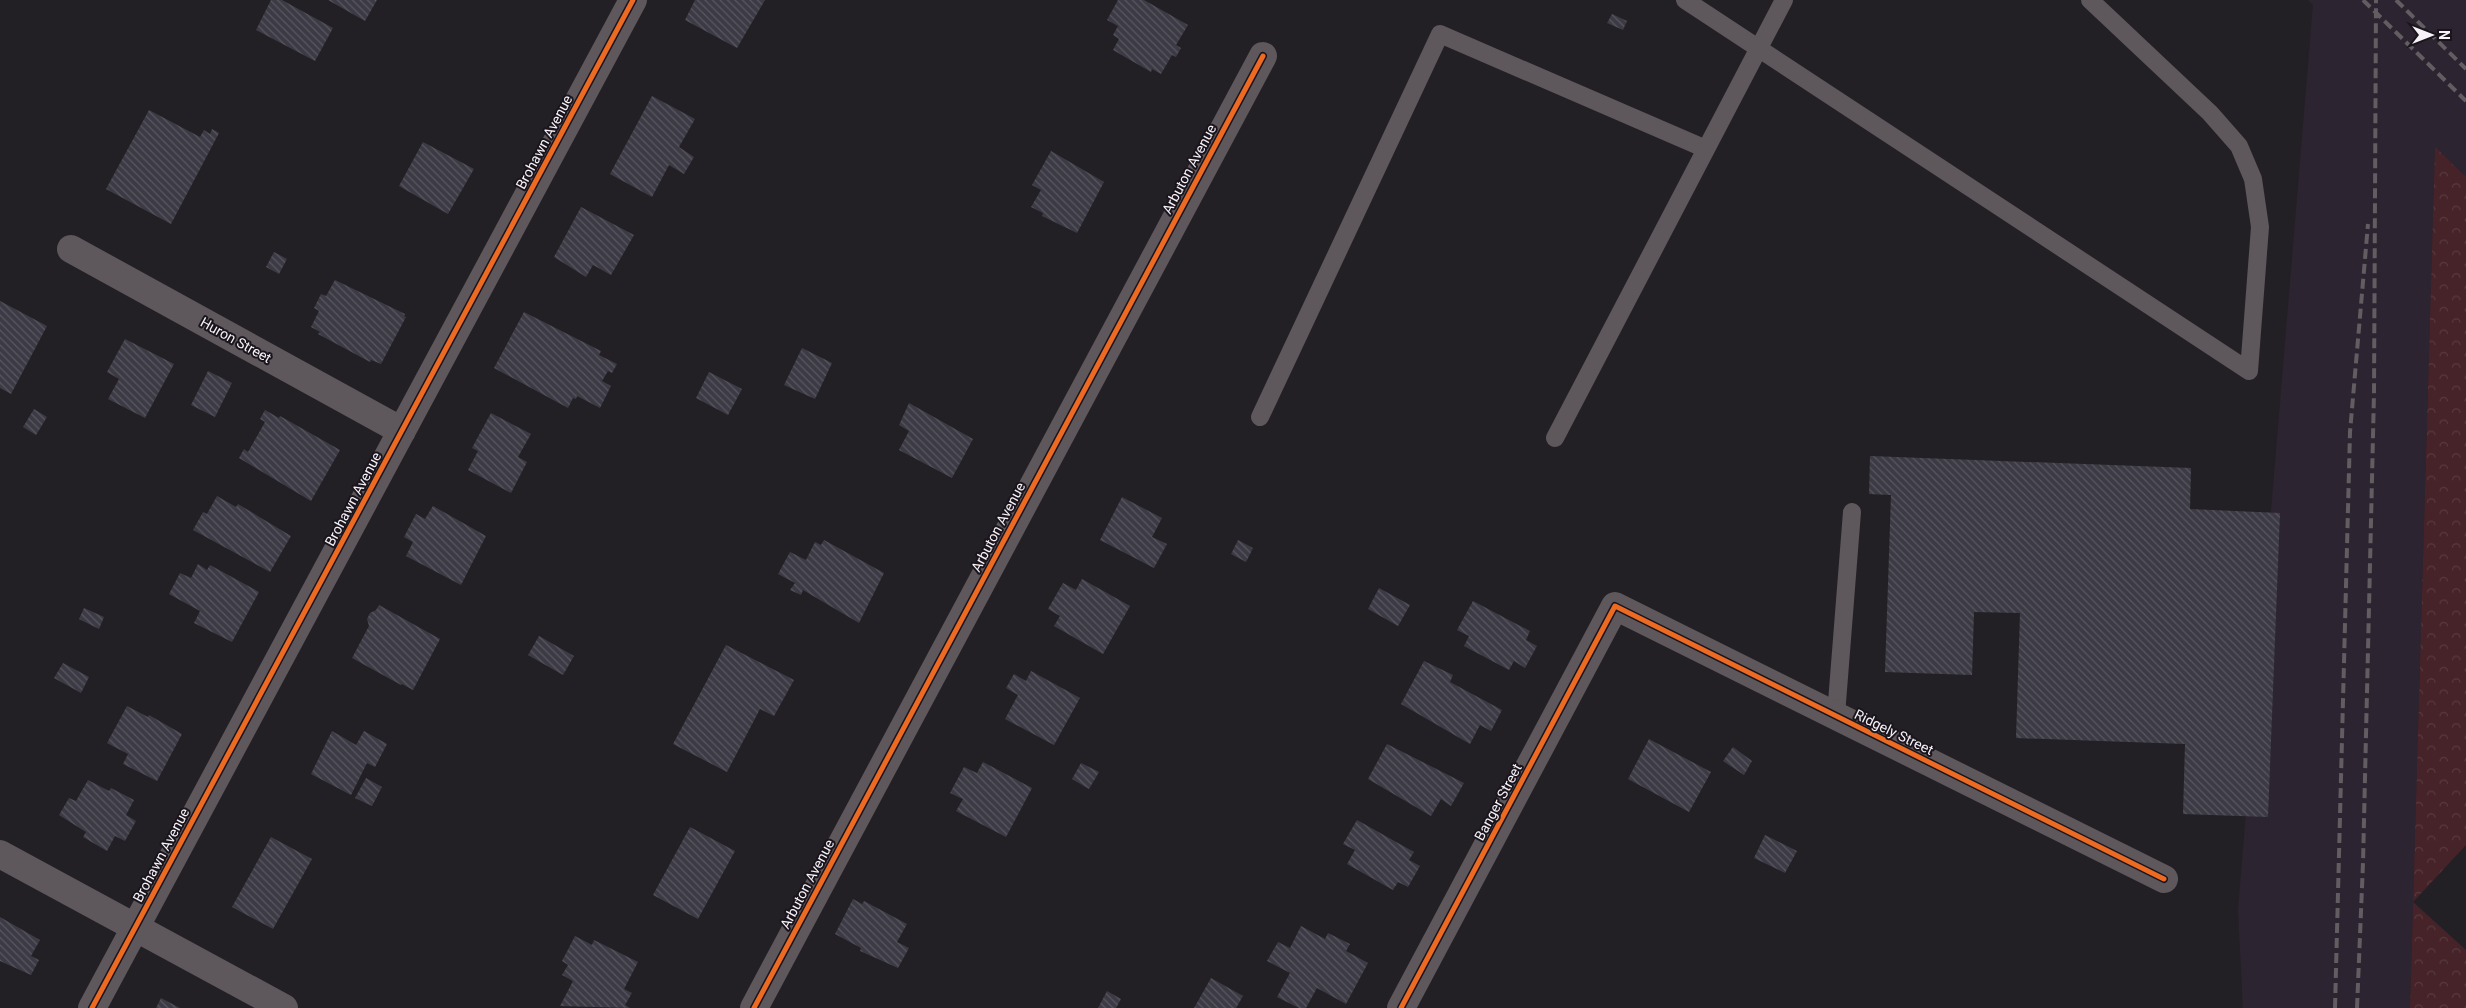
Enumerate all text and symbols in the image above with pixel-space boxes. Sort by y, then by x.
north arrow [2406,10,2456,60]
text: N [2436,30,2452,40]
street label: Brohawn Avenue [512,92,576,192]
street label: Arbuton Avenue [1159,122,1219,216]
street label: Huron Street [198,314,275,366]
street label: Brohawn Avenue [321,449,385,549]
street label: Arbuton Avenue [968,480,1028,574]
street label: Ridgely Street [1852,706,1936,758]
street label: Banger Street [1471,761,1525,843]
street label: Brohawn Avenue [129,805,193,905]
street label: Arbuton Avenue [777,837,837,931]

